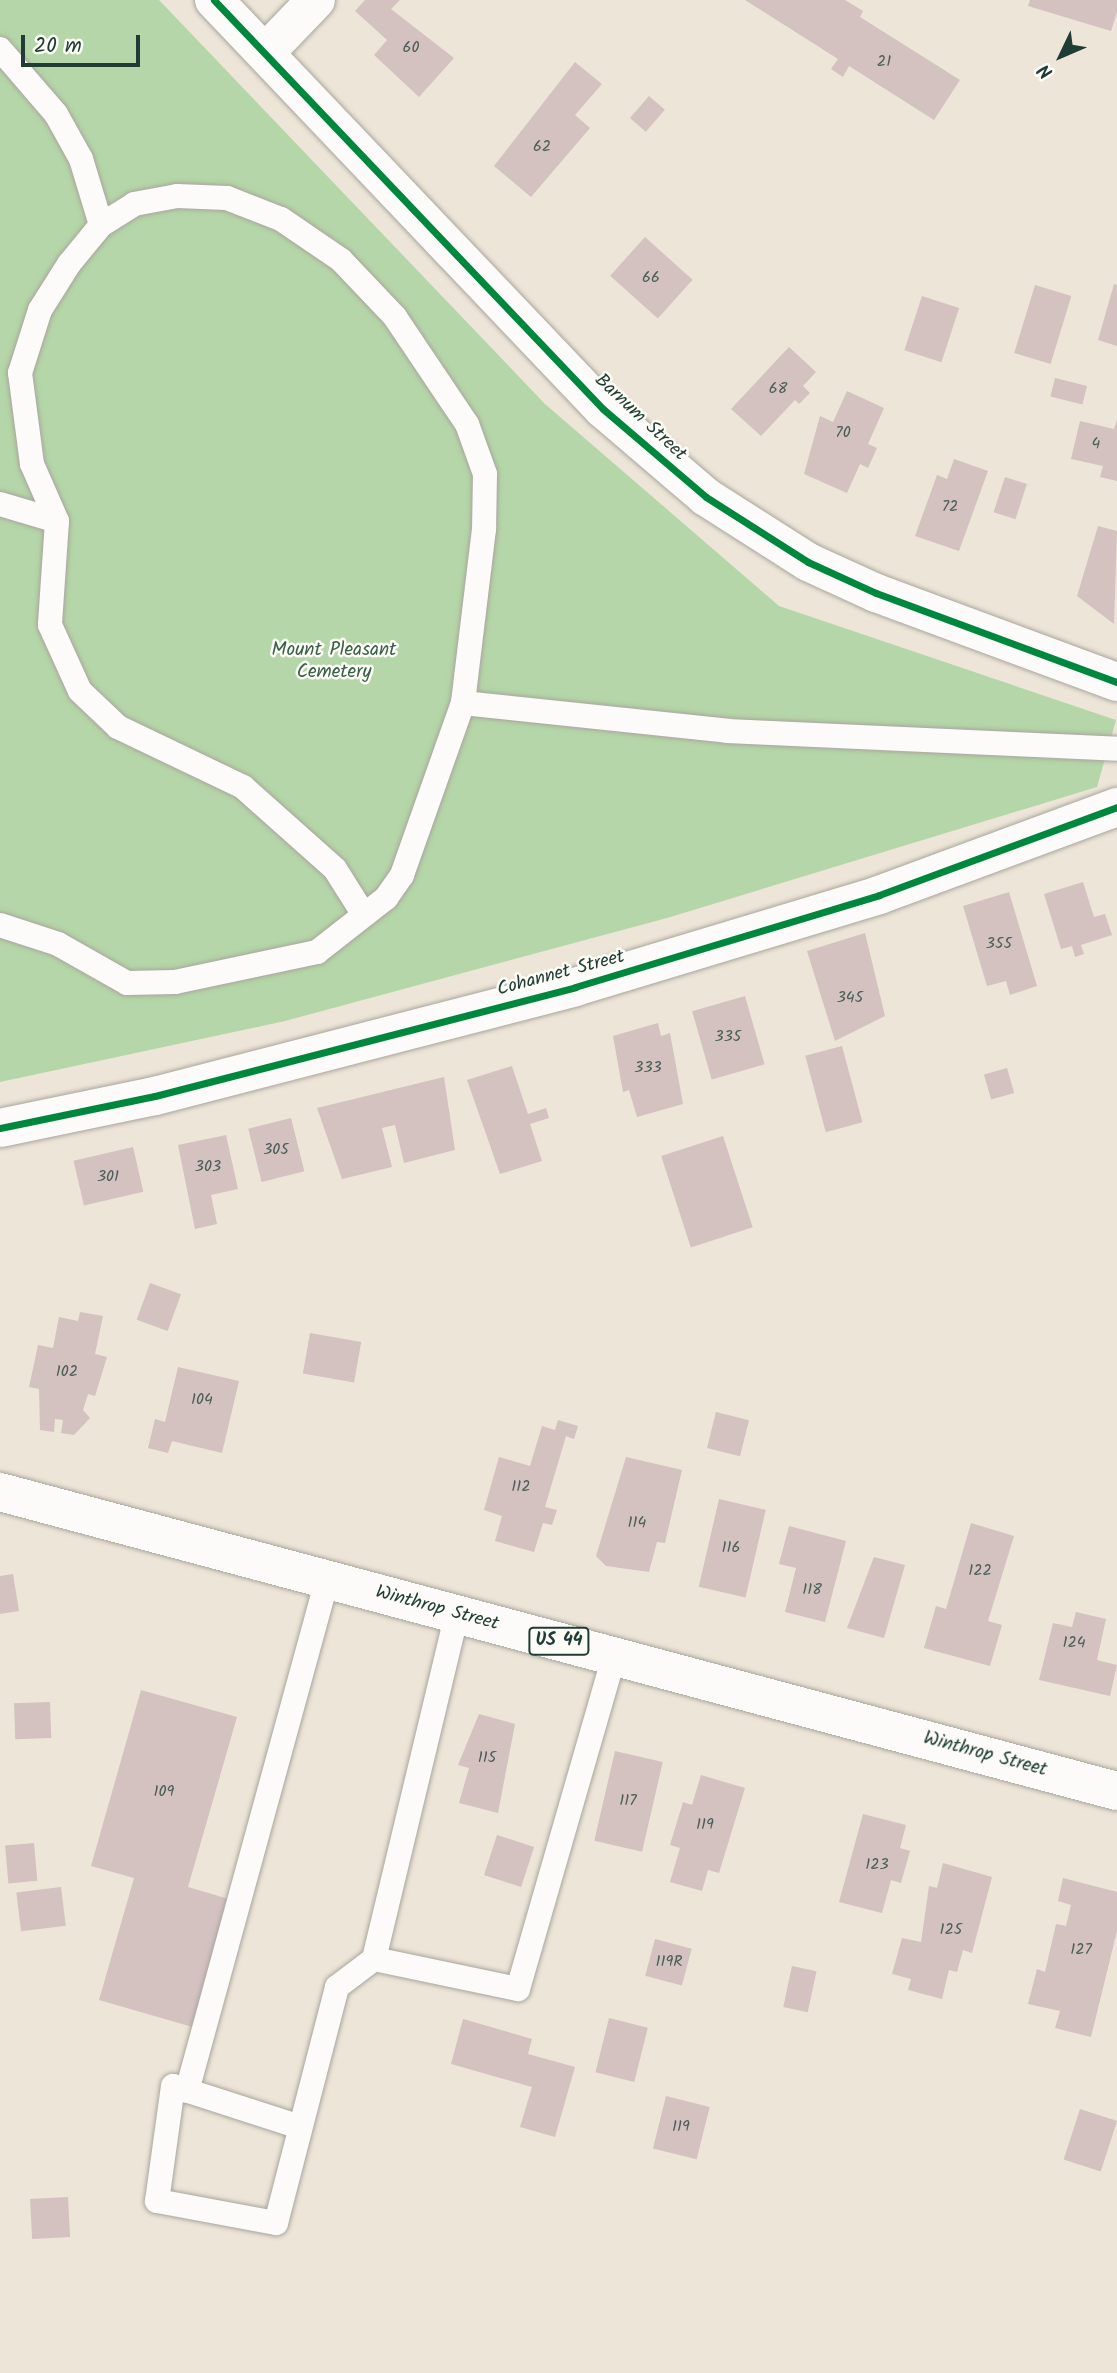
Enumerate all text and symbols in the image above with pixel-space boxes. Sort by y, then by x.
scale bar [24,21,144,65]
north arrow [1026,21,1096,91]
text: 20 m [34,30,82,63]
house number: 60 [403,38,419,58]
house number: 21 [877,52,891,72]
text: N [1031,56,1061,85]
house number: 62 [533,137,551,157]
house number: 66 [642,268,660,288]
street label: Barnum Street [589,370,691,466]
house number: 68 [769,379,787,399]
house number: 70 [835,423,851,443]
house number: 4 [1092,434,1100,454]
house number: 72 [942,497,958,517]
park label: Mount Pleasant Cemetery [272,640,396,684]
house number: 355 [986,934,1012,954]
street label: Cohannet Street [495,946,627,1002]
house number: 345 [837,988,863,1008]
house number: 335 [715,1027,741,1047]
house number: 333 [634,1058,662,1078]
house number: 305 [263,1140,289,1160]
house number: 303 [195,1157,221,1177]
house number: 301 [97,1167,119,1187]
house number: 102 [56,1362,78,1382]
house number: 104 [191,1390,213,1410]
house number: 112 [511,1477,531,1497]
house number: 114 [628,1513,646,1533]
house number: 116 [722,1538,740,1558]
house number: 122 [968,1561,992,1581]
house number: 118 [802,1580,822,1600]
street label: Winthrop Street [373,1582,501,1636]
road number: US 44 [528,1626,590,1656]
house number: 124 [1062,1633,1086,1653]
street label: Winthrop Street [921,1728,1049,1782]
house number: 115 [478,1748,496,1768]
house number: 109 [154,1782,174,1802]
house number: 117 [619,1791,637,1811]
house number: 119 [696,1815,714,1835]
house number: 123 [865,1855,889,1875]
house number: 125 [940,1920,962,1940]
house number: 127 [1070,1940,1092,1960]
house number: 119R [655,1952,683,1972]
house number: 119 [672,2117,690,2137]

